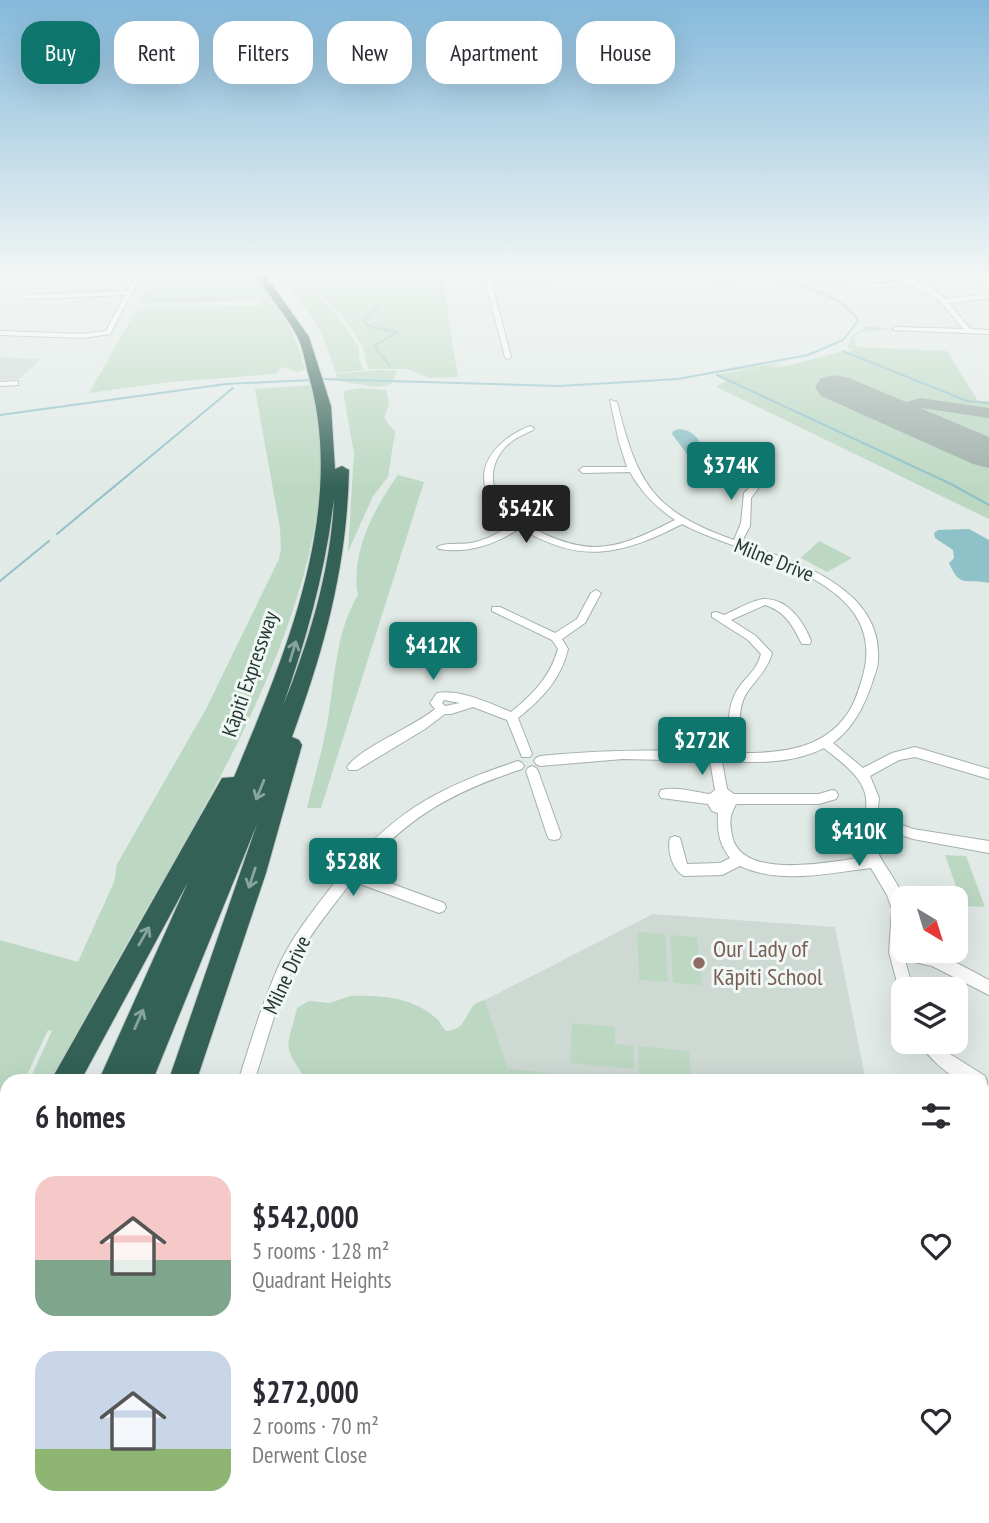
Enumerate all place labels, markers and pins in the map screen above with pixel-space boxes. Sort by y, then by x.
pin: $374K [682,442,780,502]
pin: $542K [477,486,575,545]
pin: $412K [384,622,482,682]
pin: $272K [653,718,751,777]
pin: $410K [810,808,908,868]
pin: $528K [304,838,402,898]
place label: Our Lady of Kāpiti School [713,933,823,992]
marker: Our Lady of Kāpiti School [691,955,707,971]

